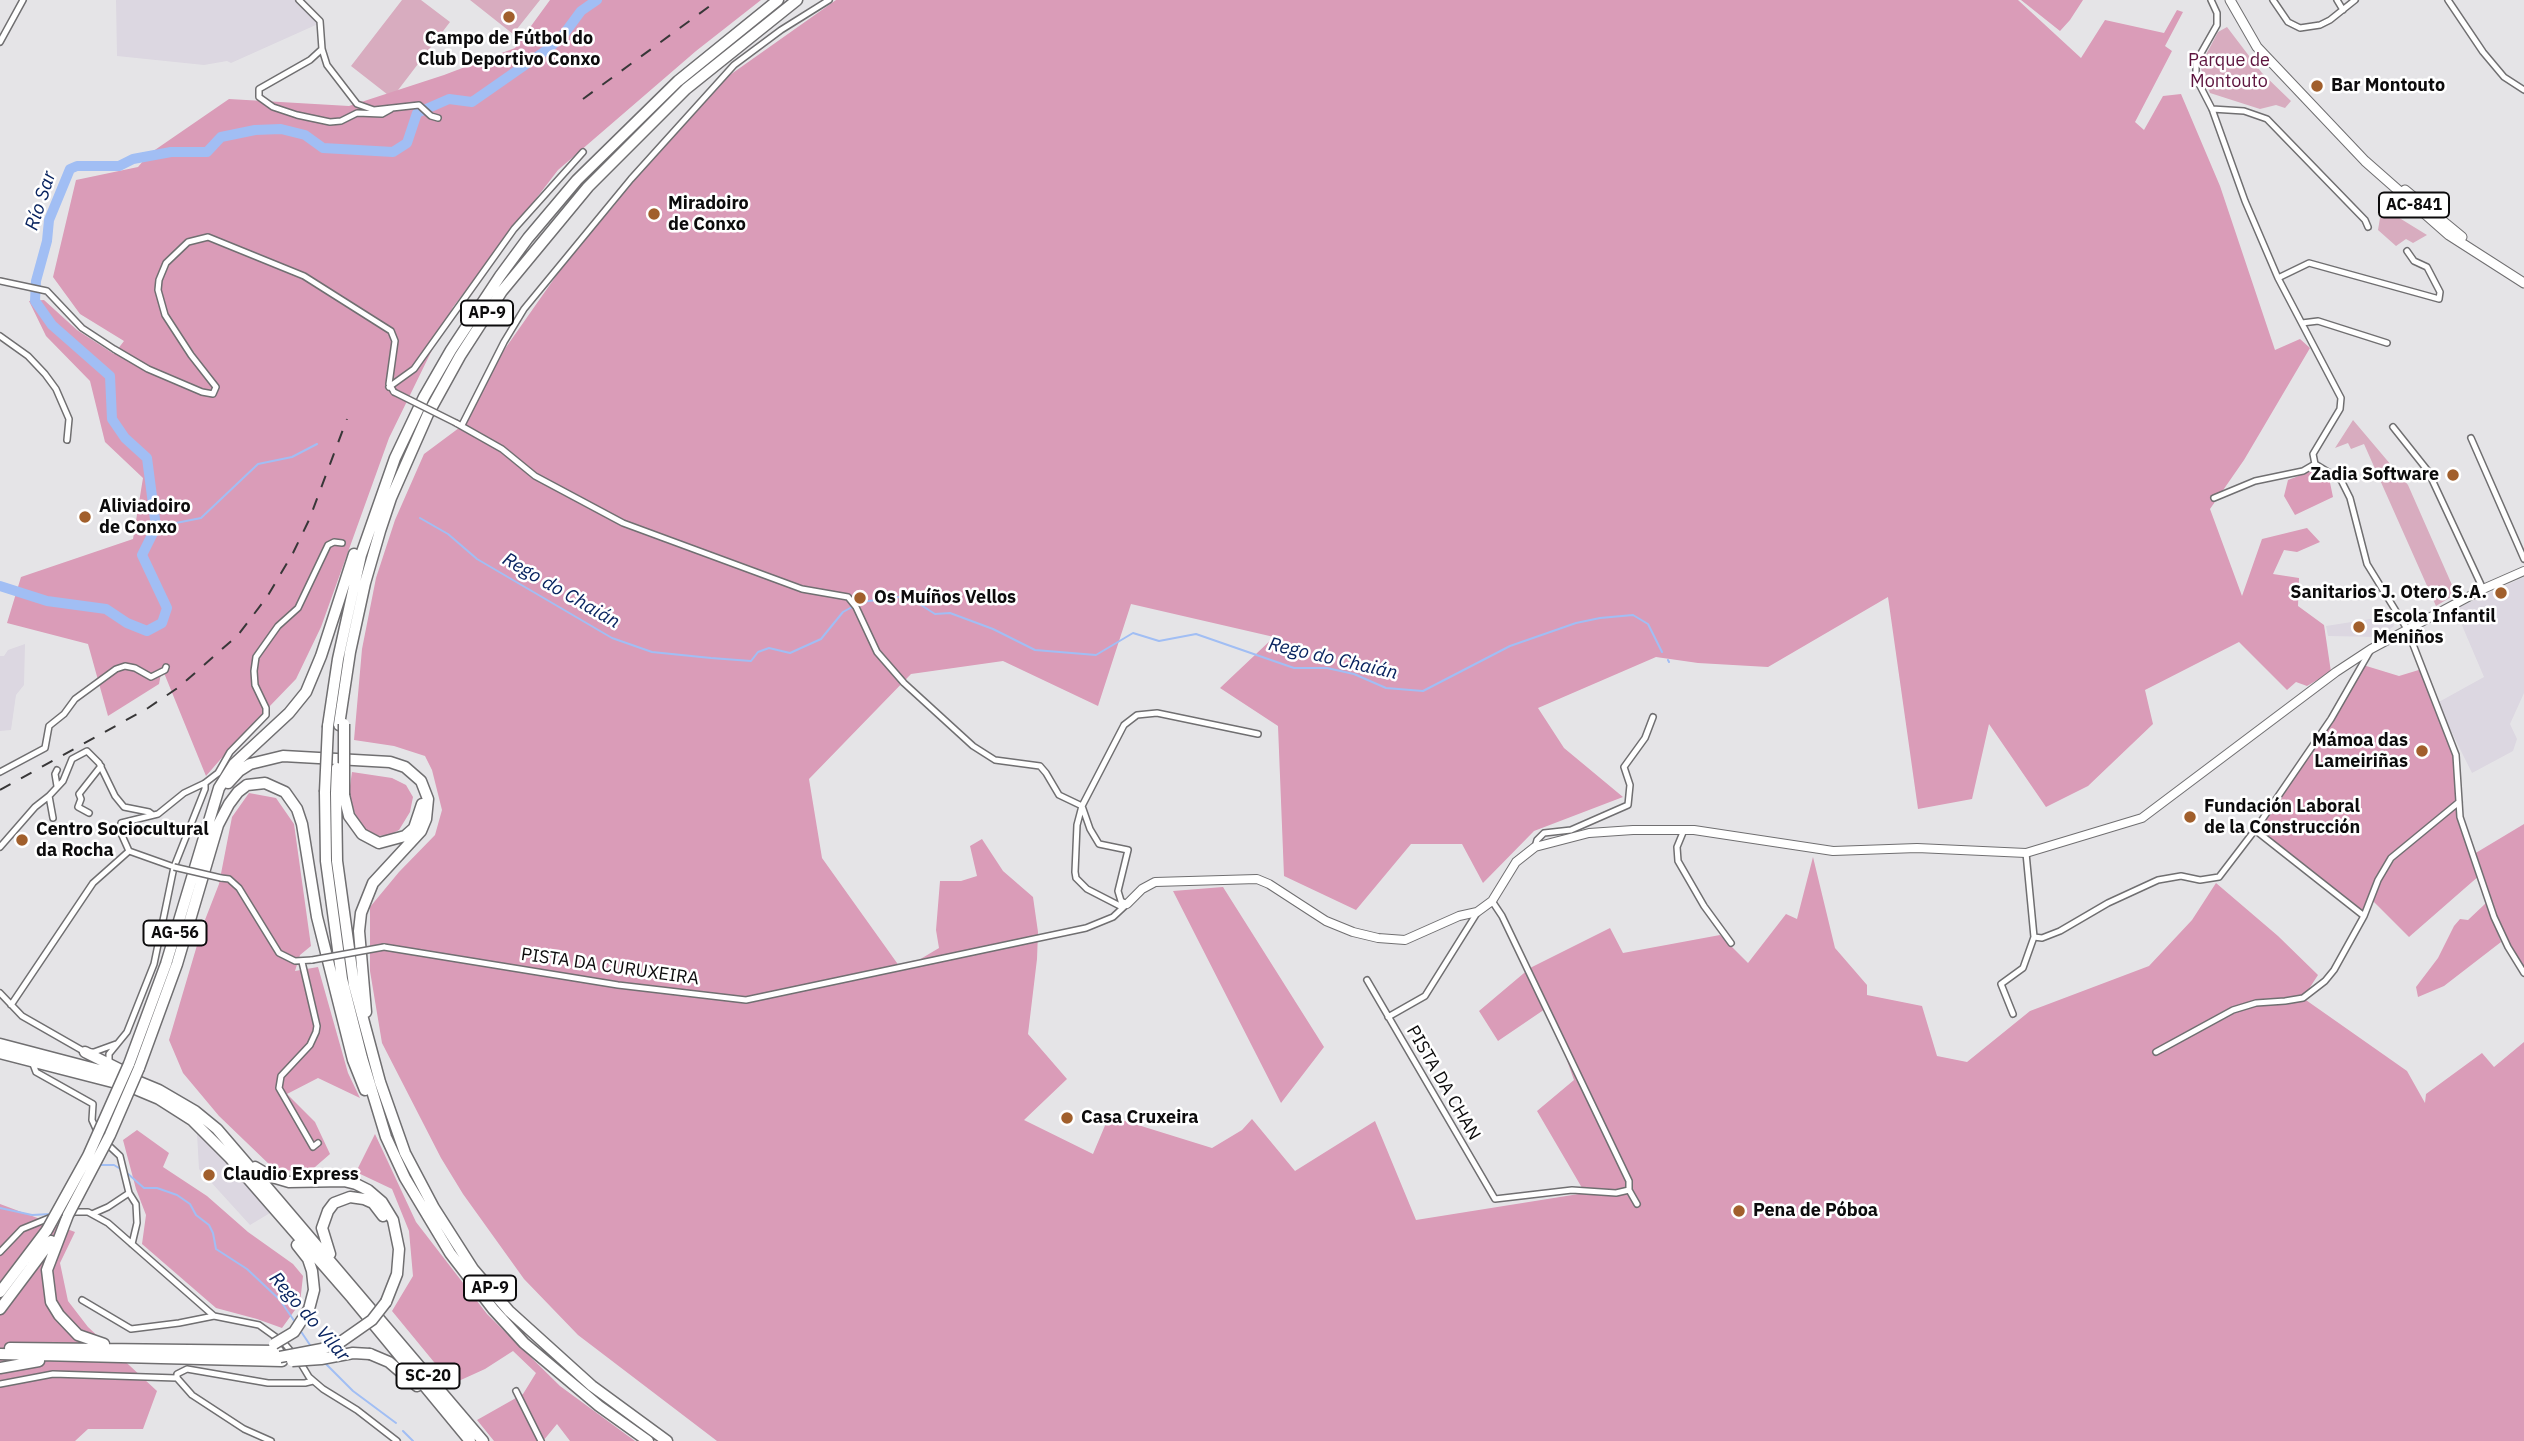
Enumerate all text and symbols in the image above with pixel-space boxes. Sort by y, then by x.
marker: Campo de Fútbol do Club Deportivo Conxo [501,9,517,25]
place label: Campo de Fútbol do Club Deportivo Conxo [418,28,600,70]
park label: Parque de Montouto [2188,50,2270,92]
place label: Bar Montouto [2331,75,2445,97]
marker: Bar Montouto [2309,78,2325,94]
water label: Río Sar [21,169,61,233]
road number: AC-841 [2379,192,2449,218]
place label: Miradoiro de Conxo [668,193,749,235]
marker: Miradoiro de Conxo [646,206,662,222]
road number: AP-9 [461,300,513,326]
place label: Zadia Software [2310,464,2439,486]
marker: Zadia Software [2445,467,2461,483]
place label: Aliviadoiro de Conxo [99,496,191,538]
marker: Aliviadoiro de Conxo [77,509,93,525]
water label: Rego do Chaián [498,548,624,634]
place label: Sanitarios J. Otero S.A. [2290,582,2487,604]
marker: Sanitarios J. Otero S.A. [2493,585,2509,601]
place label: Os Muíños Vellos [874,587,1016,609]
marker: Os Muíños Vellos [852,590,868,606]
place label: Escola Infantil Meniños [2373,606,2496,648]
marker: Escola Infantil Meniños [2351,619,2367,635]
water label: Rego do Chaián [1266,633,1400,685]
place label: Mámoa das Lameiriñas [2312,730,2408,772]
marker: Mámoa das Lameiriñas [2414,743,2430,759]
place label: Fundación Laboral de la Construcción [2204,796,2360,838]
marker: Fundación Laboral de la Construcción [2182,809,2198,825]
place label: Centro Sociocultural da Rocha [36,819,209,862]
marker: Centro Sociocultural da Rocha [14,832,30,848]
road number: AG-56 [144,920,206,945]
street label: PISTA DA CURUXEIRA [520,944,700,990]
street label: PISTA DA CHAN [1401,1022,1485,1144]
place label: Casa Cruxeira [1081,1107,1199,1129]
marker: Casa Cruxeira [1059,1110,1075,1126]
place label: Claudio Express [223,1164,359,1186]
marker: Claudio Express [201,1167,217,1183]
place label: Pena de Póboa [1753,1200,1878,1222]
marker: Pena de Póboa [1731,1203,1747,1219]
water label: Rego do Vilar [264,1268,354,1366]
road number: AP-9 [464,1276,516,1300]
road number: SC-20 [396,1364,460,1388]

